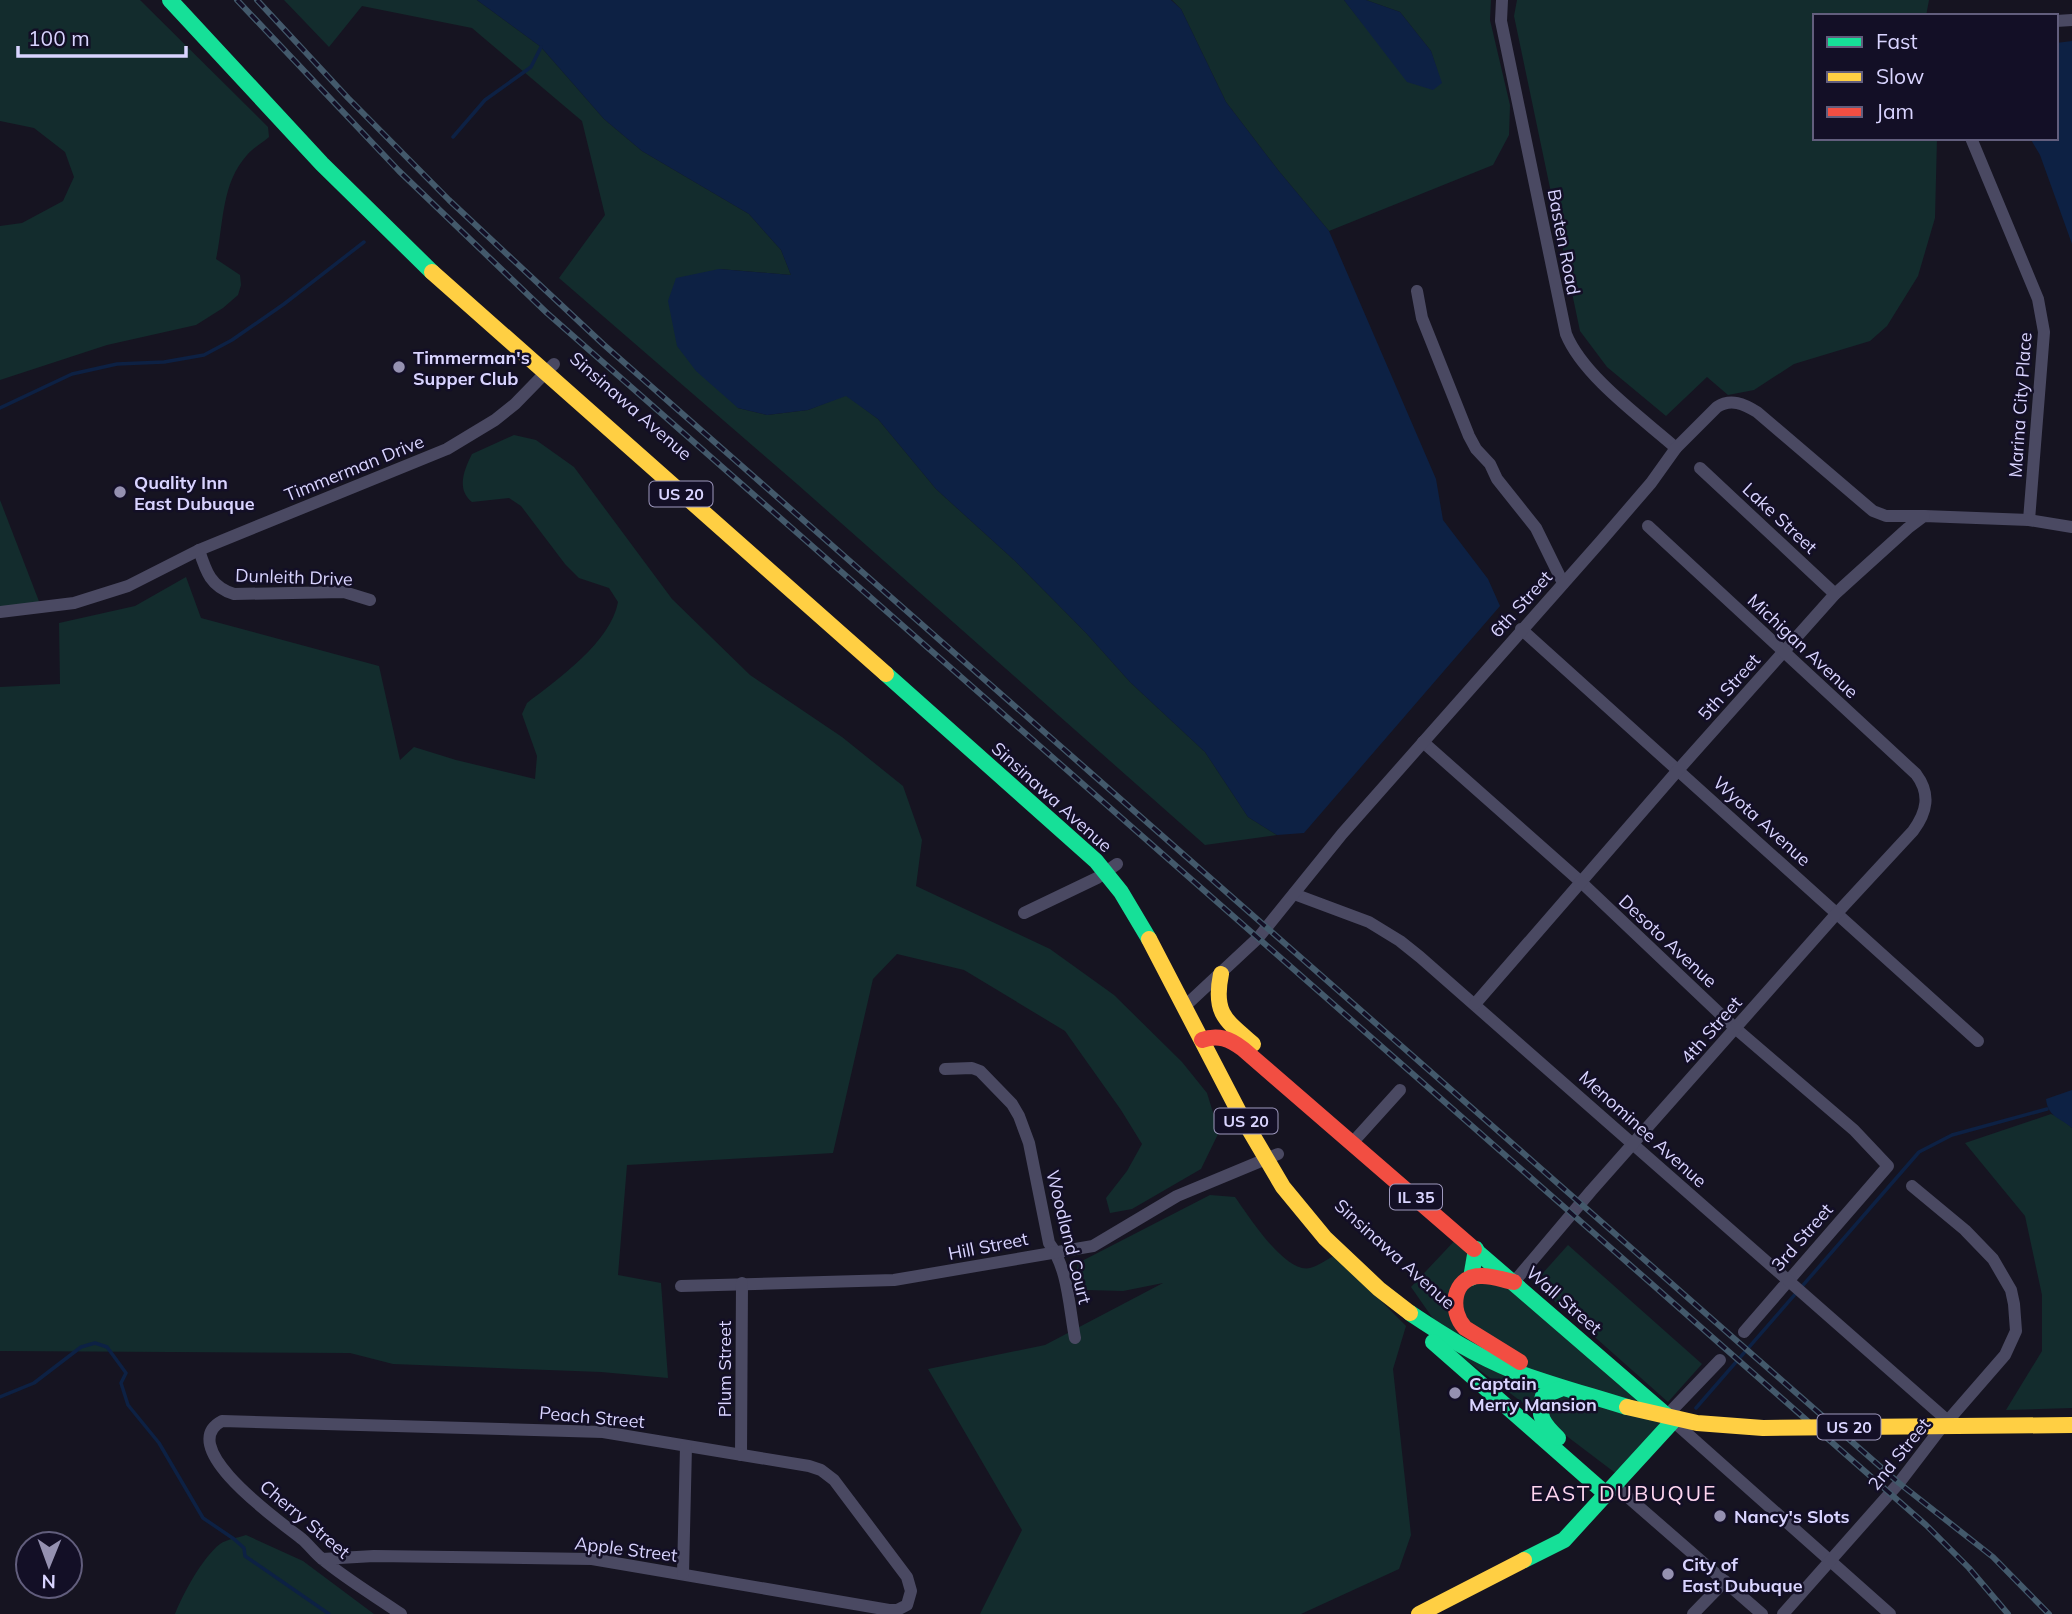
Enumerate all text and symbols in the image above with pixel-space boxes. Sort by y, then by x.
scale bar [18,14,186,58]
legend [1813,14,2058,140]
text: 100 m [28,25,90,51]
text: Fast [1876,28,1918,54]
text: Slow [1876,63,1924,89]
text: Jam [1876,98,1914,124]
street label: Basten Road [1542,187,1586,297]
street label: Marina City Place [2003,332,2037,478]
place label: Timmerman's Supper Club [413,346,530,390]
street label: Sinsinawa Avenue [565,347,697,465]
marker: Timmerman's Supper Club [391,359,407,375]
street label: Timmerman Drive [281,430,427,506]
place label: Quality Inn East Dubuque [134,471,255,515]
street label: Lake Street [1738,478,1822,558]
road number: US 20 [650,481,712,506]
marker: Quality Inn East Dubuque [112,484,128,500]
street label: Dunleith Drive [235,563,353,591]
street label: 6th Street [1485,566,1557,642]
street label: Michigan Avenue [1743,589,1863,703]
street label: 5th Street [1693,649,1765,725]
street label: Sinsinawa Avenue [987,737,1117,857]
street label: Wyota Avenue [1708,771,1816,871]
street label: Desoto Avenue [1614,890,1722,992]
street label: 4th Street [1675,991,1747,1069]
street label: Menominee Avenue [1574,1066,1712,1192]
road number: US 20 [1214,1108,1278,1134]
street label: Woodland Court [1041,1168,1097,1306]
road number: IL 35 [1390,1184,1442,1210]
street label: Sinsinawa Avenue [1330,1194,1460,1314]
street label: 3rd Street [1766,1198,1838,1276]
street label: Hill Street [946,1227,1030,1265]
street label: Wall Street [1521,1261,1607,1339]
street label: Plum Street [713,1321,736,1417]
place label: Captain Merry Mansion [1469,1372,1597,1416]
marker: Captain Merry Mansion [1447,1385,1463,1401]
street label: Peach Street [538,1401,646,1433]
street label: 2nd Street [1863,1413,1935,1495]
road number: US 20 [1818,1414,1881,1440]
street label: Cherry Street [255,1475,355,1563]
district label: EAST DUBUQUE [1531,1480,1717,1506]
place label: Nancy's Slots [1734,1505,1850,1528]
marker: Nancy's Slots [1712,1508,1728,1524]
north arrow [14,1530,84,1600]
street label: Apple Street [573,1531,679,1567]
place label: City of East Dubuque [1682,1553,1803,1597]
marker: City of East Dubuque [1660,1566,1676,1582]
text: N [41,1570,56,1594]

